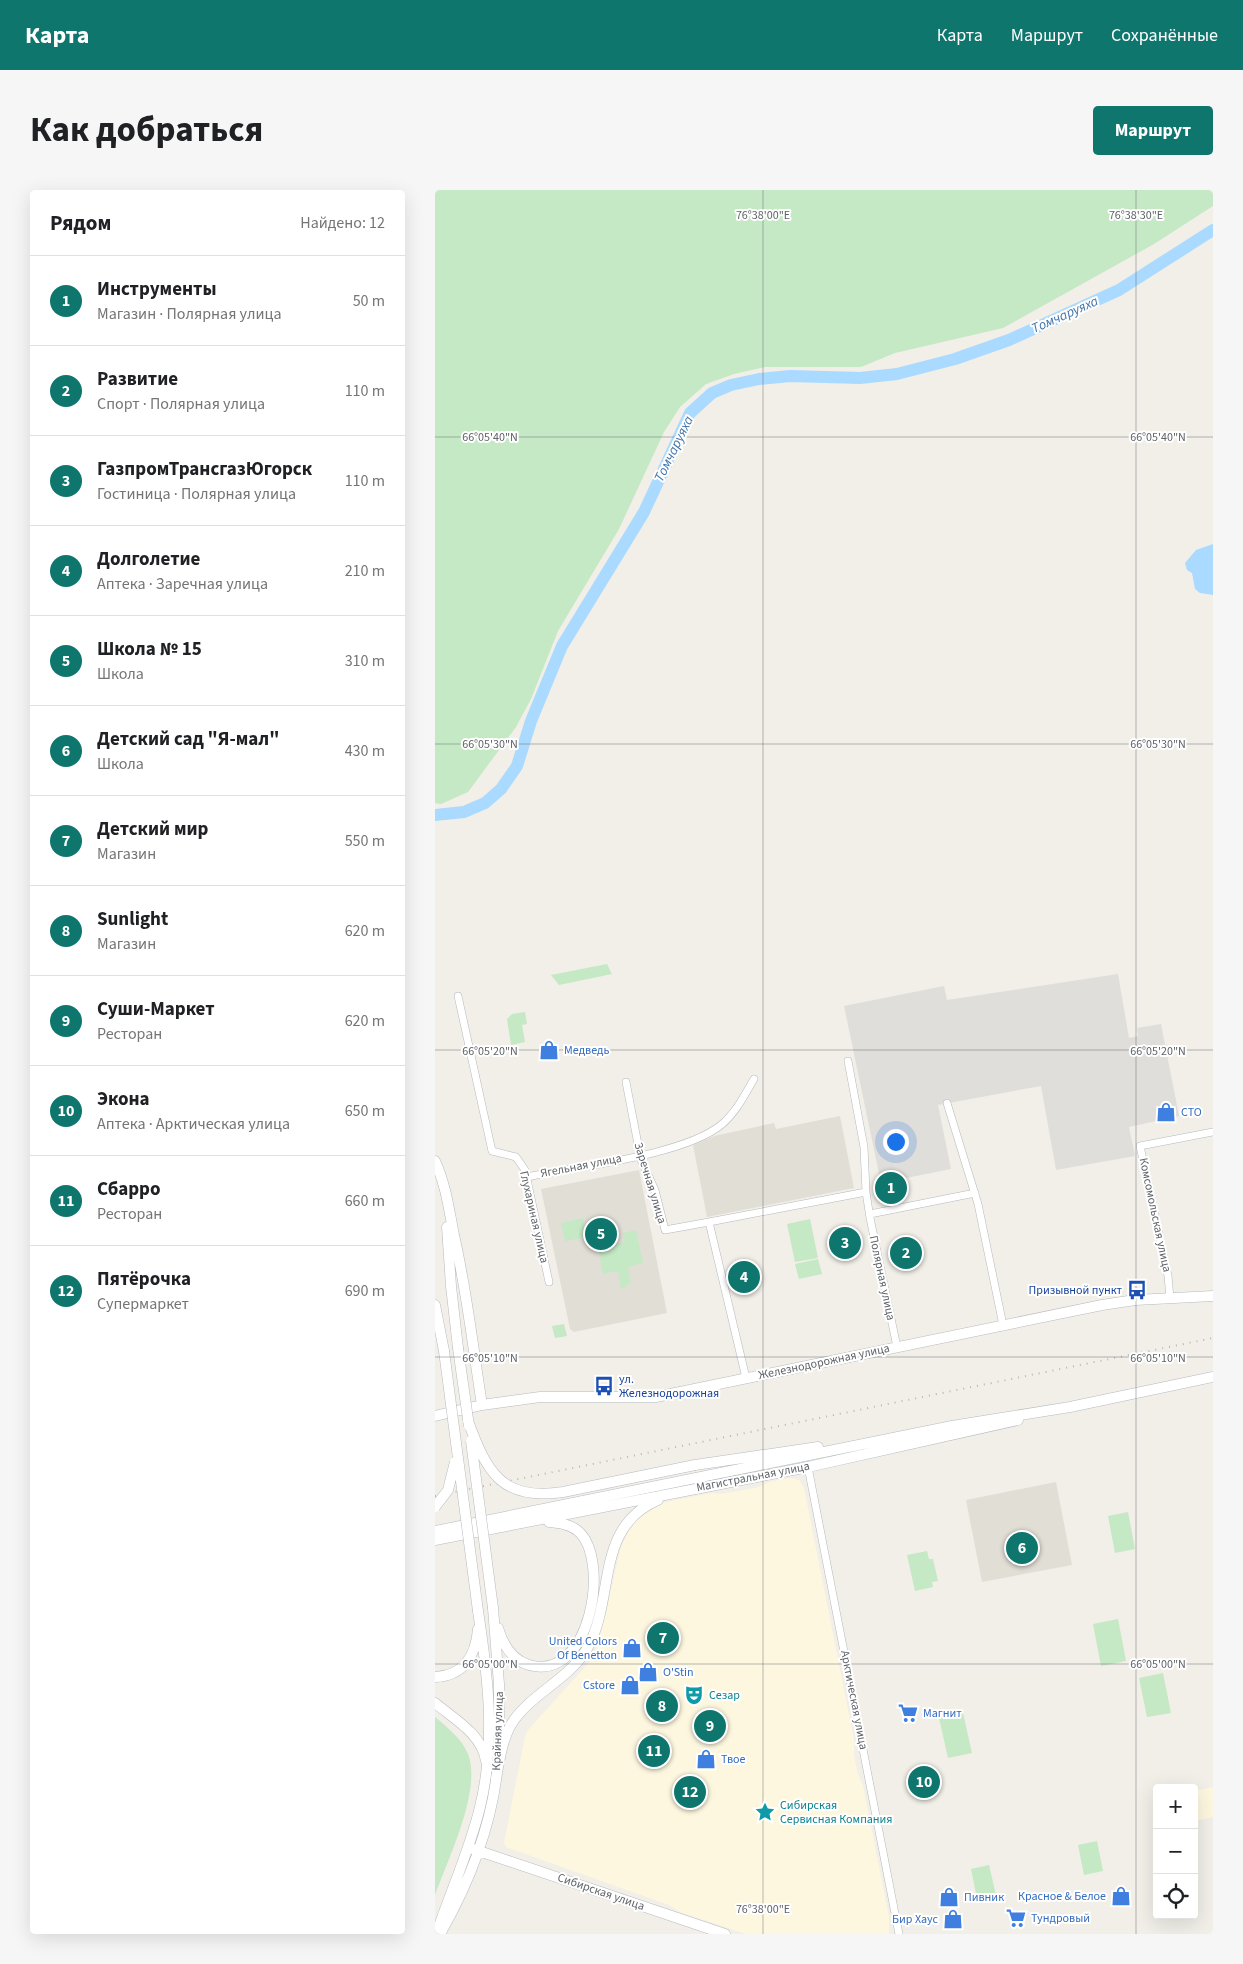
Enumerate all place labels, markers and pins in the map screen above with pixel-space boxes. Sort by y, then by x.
shop icon: Медведь [538,1039,560,1061]
place label: Медведь [564,1042,610,1059]
shop icon: СТО [1155,1101,1177,1123]
place label: СТО [1181,1104,1202,1121]
pin: 1 [875,1169,907,1207]
pin: 5 [585,1215,617,1253]
pin: 3 [829,1224,861,1262]
pin: 2 [890,1234,922,1272]
pin: 4 [728,1258,760,1296]
bus stop icon: Призывной пункт [1126,1279,1148,1301]
place label: Призывной пункт [1028,1282,1122,1299]
place label: ул. Железнодорожная [619,1371,719,1402]
bus stop icon: ул. Железнодорожная [593,1375,615,1397]
pin: 6 [1006,1529,1038,1567]
pin: 7 [647,1619,679,1657]
place label: United Colors Of Benetton [549,1633,617,1664]
shop icon: United Colors Of Benetton [621,1637,643,1659]
shop icon: O'Stin [637,1661,659,1683]
place label: O'Stin [663,1664,694,1681]
shop icon: Cstore [619,1674,641,1696]
place label: Cstore [583,1677,615,1694]
theatre icon: Сезар [683,1684,705,1706]
pin: 8 [646,1687,678,1725]
place label: Сезар [709,1687,740,1704]
supermarket icon: Магнит [897,1702,919,1724]
place label: Магнит [923,1705,962,1722]
pin: 9 [694,1707,726,1745]
pin: 11 [638,1732,670,1770]
shop icon: Твое [695,1748,717,1770]
place label: Твое [721,1751,745,1768]
pin: 10 [908,1763,940,1801]
pin: 12 [674,1773,706,1811]
place label: Сибирская Сервисная Компания [780,1797,893,1828]
place icon: Сибирская Сервисная Компания [754,1801,776,1823]
shop icon: Красное & Белое [1110,1885,1132,1907]
shop icon: Пивник [938,1886,960,1908]
place label: Красное & Белое [1018,1888,1106,1905]
place label: Пивник [964,1889,1004,1906]
supermarket icon: Тундровый [1005,1907,1027,1929]
shop icon: Бир Хаус [942,1908,964,1930]
place label: Тундровый [1031,1910,1090,1927]
place label: Бир Хаус [892,1911,939,1928]

